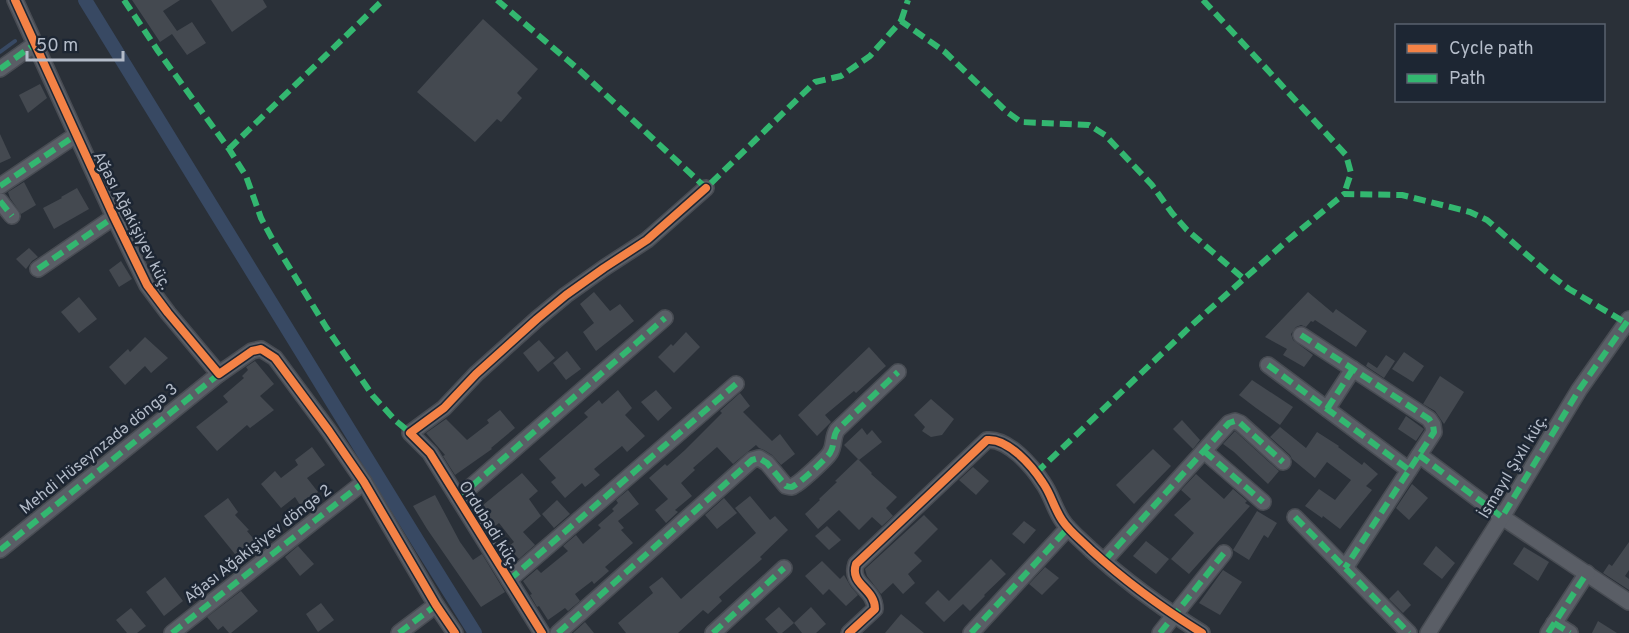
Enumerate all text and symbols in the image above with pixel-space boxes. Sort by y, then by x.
scale bar [27,24,123,62]
legend [1395,24,1605,102]
text: 50 m [36,35,78,58]
text: Cycle path [1449,38,1534,61]
text: Path [1449,68,1486,91]
street label: Ağası Ağakişiyev küç. [88,148,175,294]
street label: Mehdi Hüseynzadə döngə 3 [16,380,182,519]
street label: İsmayıl Şıxlı küç. [1474,411,1553,523]
street label: Ordubadi küç. [453,478,523,572]
street label: Ağası Ağakişiyev döngə 2 [180,481,336,609]

